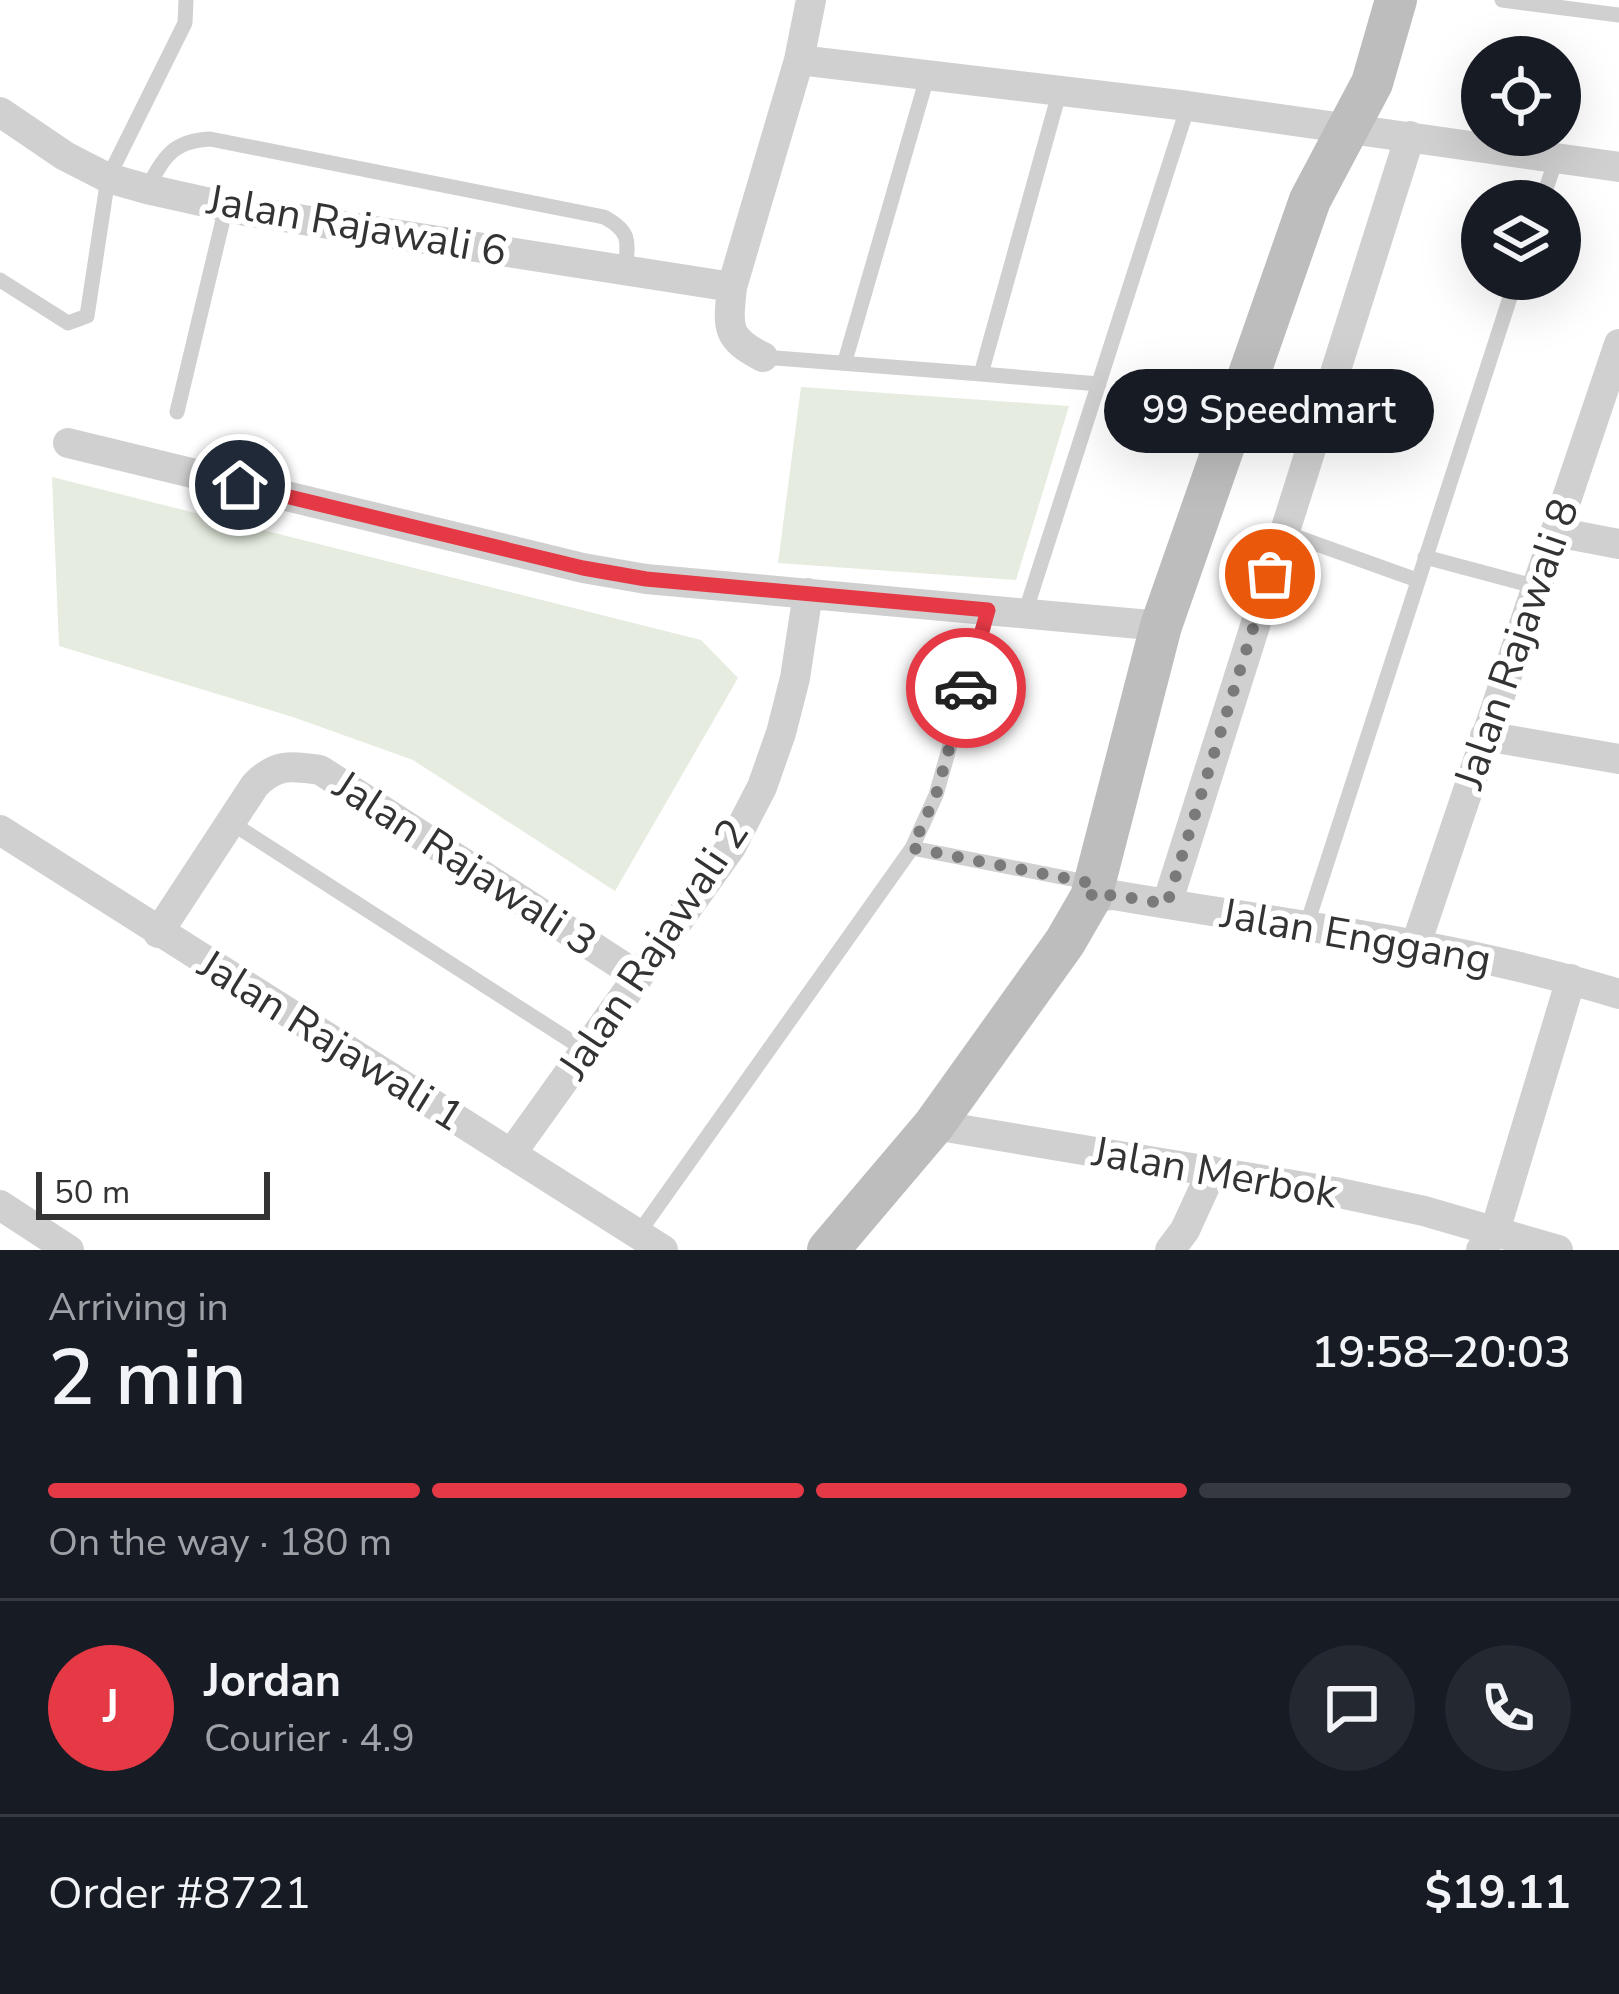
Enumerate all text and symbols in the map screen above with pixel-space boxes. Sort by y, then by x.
map controls [1461,36,1581,300]
button: locate [1461,36,1581,156]
street label: Jalan Rajawali 6 [202,171,511,280]
button: layers [1461,180,1581,300]
callout: 99 Speedmart [1105,370,1435,454]
text: 99 Speedmart [1142,384,1396,437]
pin [189,434,291,536]
icon: home [207,452,273,518]
street label: Jalan Rajawali 8 [1440,492,1593,797]
pin [1219,523,1321,625]
icon: bag [1237,541,1303,607]
courier [906,628,1026,748]
icon: car [933,655,999,721]
street label: Jalan Rajawali 3 [322,757,607,970]
street label: Jalan Rajawali 2 [545,808,762,1091]
street label: Jalan Enggang [1215,885,1496,989]
street label: Jalan Rajawali 1 [187,936,474,1145]
street label: Jalan Merbok [1087,1123,1343,1223]
scale bar [36,1166,270,1219]
text: 50 m [54,1170,130,1215]
text: Arriving in [48,1281,229,1334]
text: 19:58–20:03 [1311,1322,1571,1383]
text: 2 min [48,1325,247,1432]
text: On the way · 180 m [48,1516,392,1569]
button: chat [1289,1645,1415,1771]
button: phone [1445,1645,1571,1771]
text: Jordan [204,1651,341,1712]
text: J [103,1677,119,1738]
text: Courier · 4.9 [204,1712,415,1765]
text: Order #8721 [48,1863,311,1924]
text: $19.11 [1425,1863,1571,1924]

